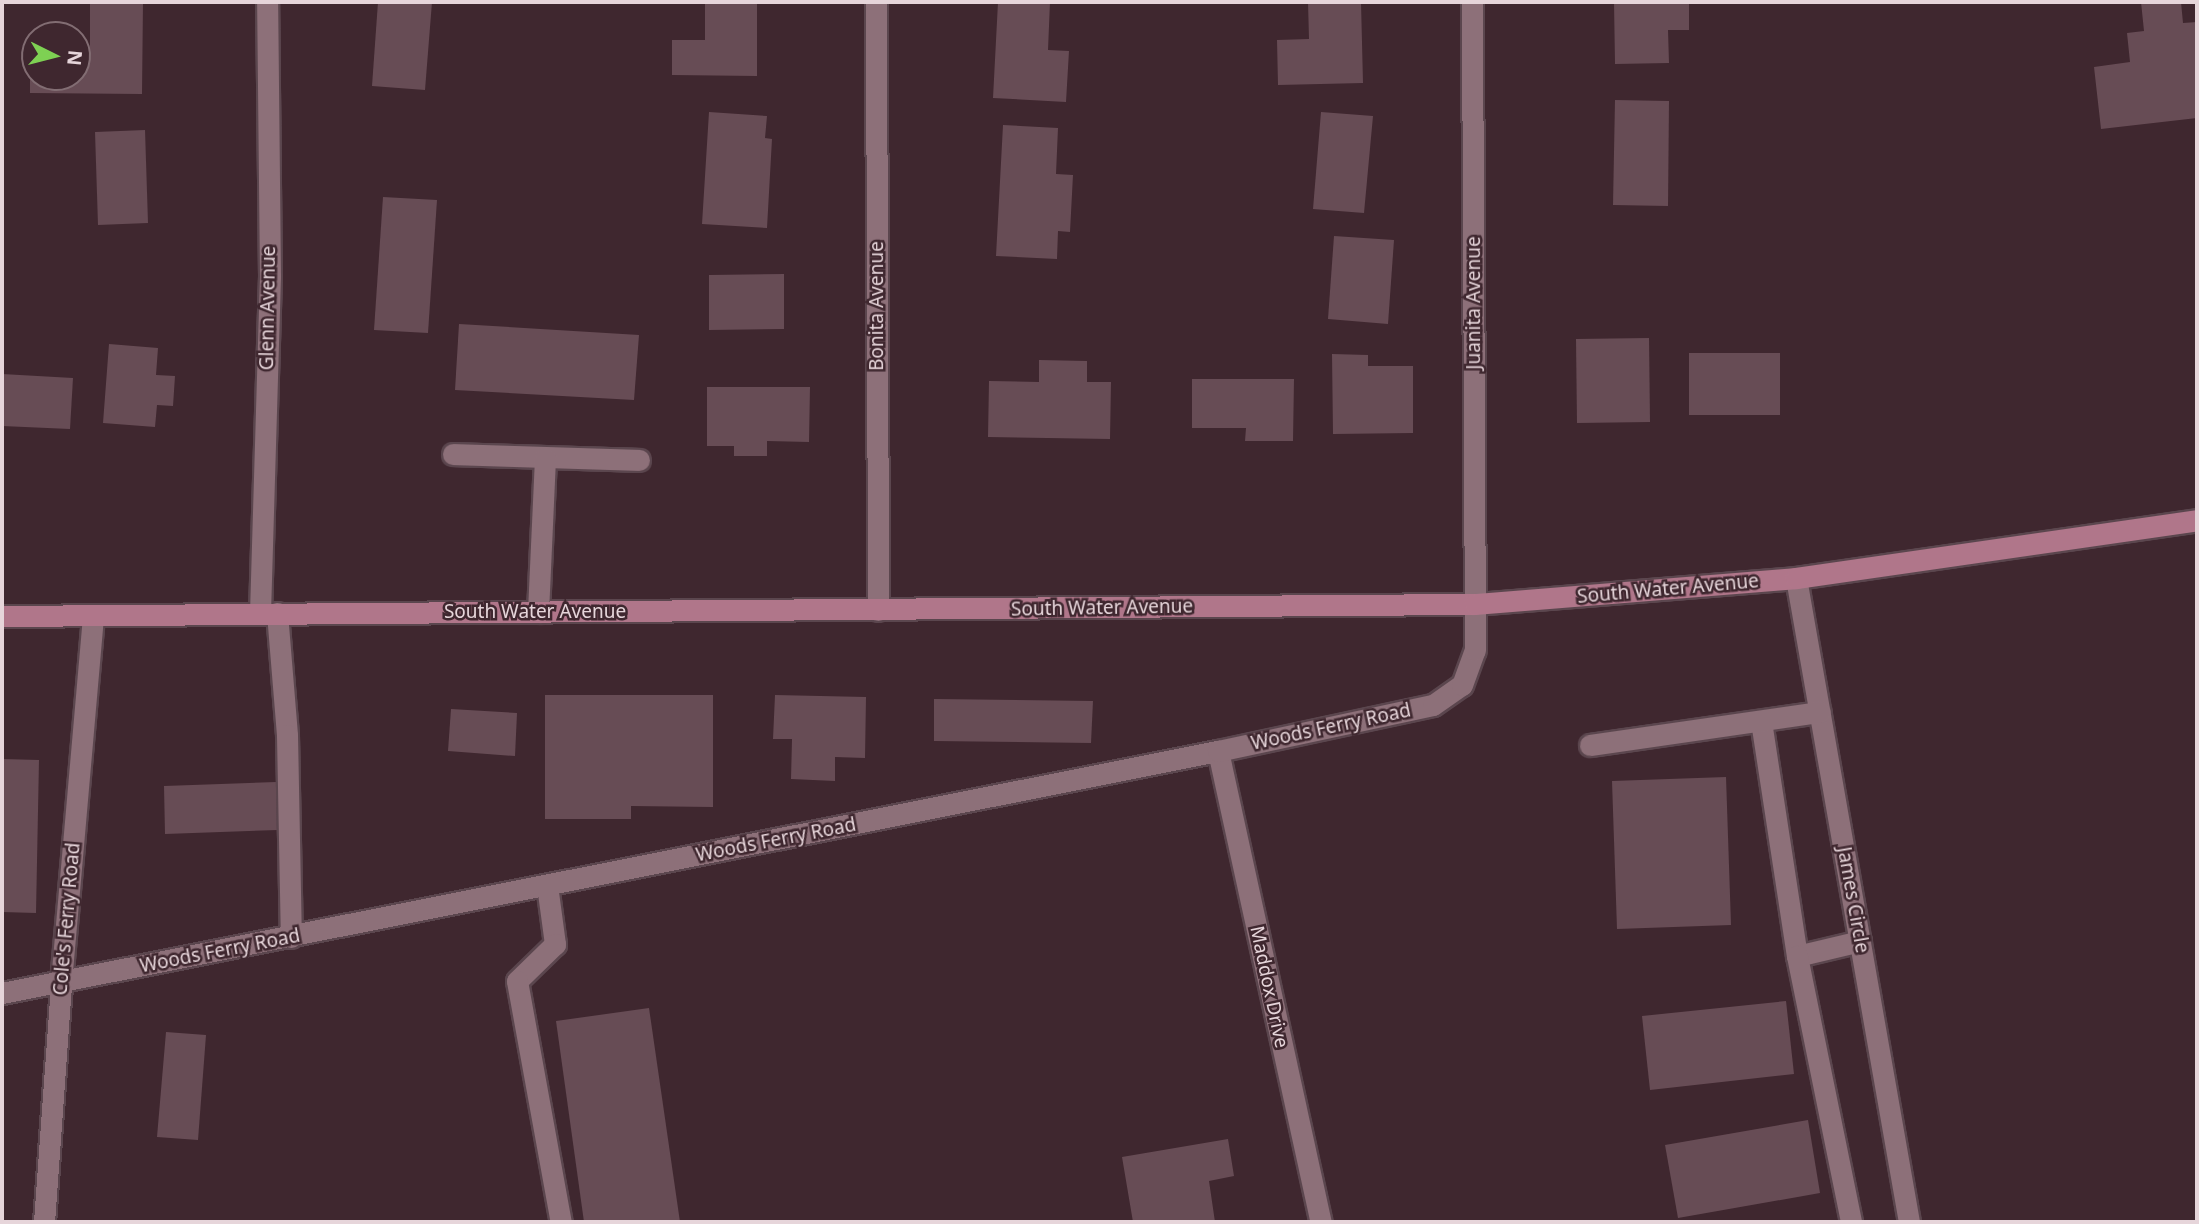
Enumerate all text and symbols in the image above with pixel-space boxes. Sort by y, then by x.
north arrow [21,21,91,91]
text: N [61,49,89,67]
street label: Juanita Avenue [1463,236,1485,370]
street label: Bonita Avenue [866,241,888,371]
street label: Glenn Avenue [256,246,280,370]
street label: South Water Avenue [1576,570,1760,608]
street label: South Water Avenue [1011,595,1193,621]
street label: South Water Avenue [444,601,626,623]
street label: Woods Ferry Road [1249,699,1413,755]
street label: Woods Ferry Road [694,813,858,867]
street label: Cole's Ferry Road [49,842,85,996]
street label: James Circle [1832,845,1874,955]
street label: Woods Ferry Road [138,924,302,978]
street label: Maddox Drive [1245,924,1293,1050]

